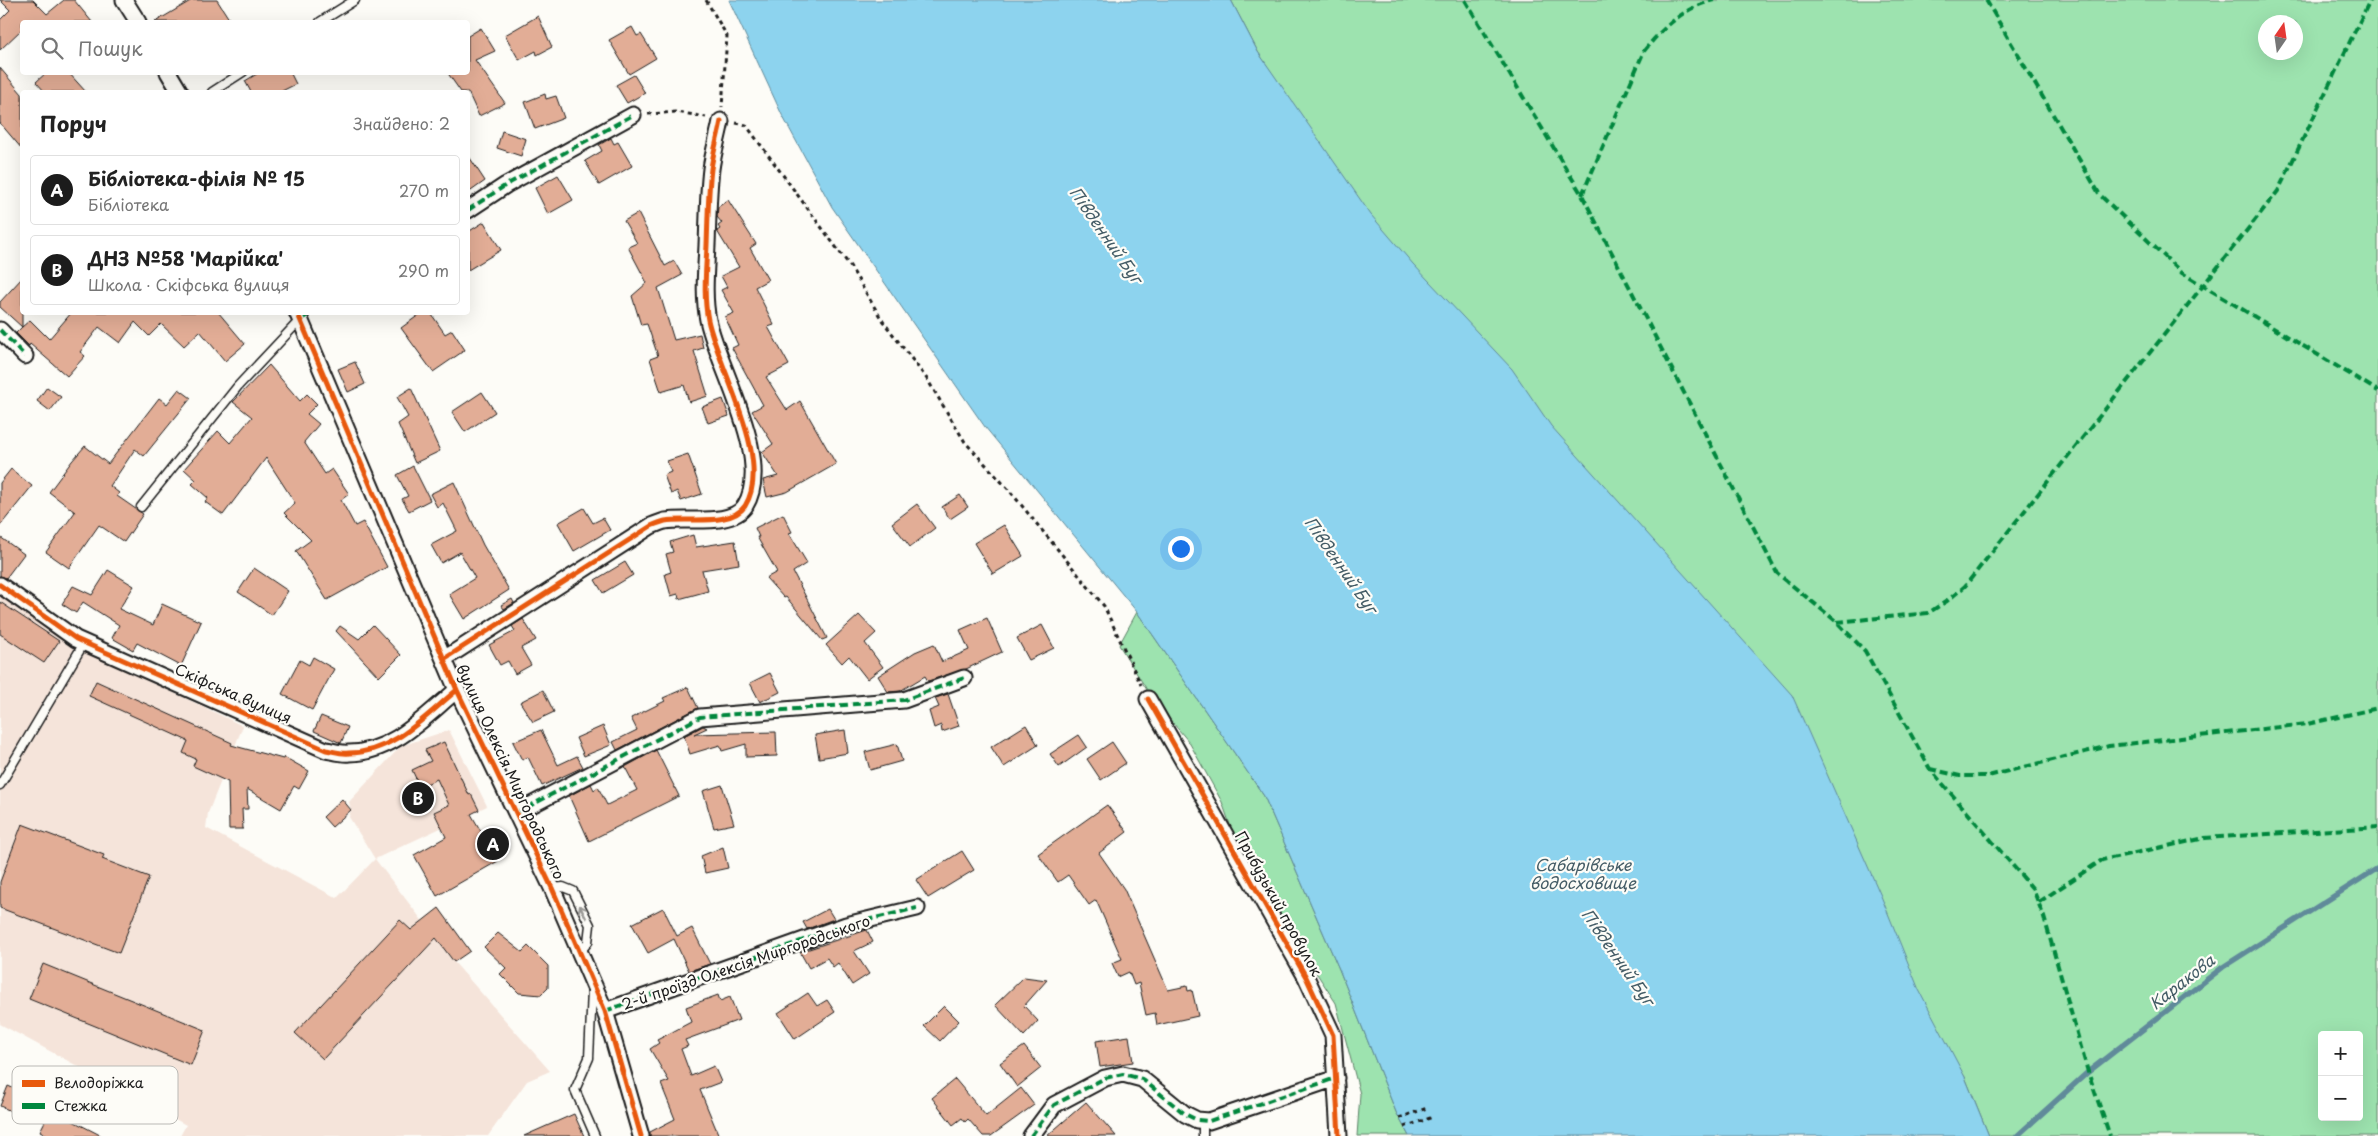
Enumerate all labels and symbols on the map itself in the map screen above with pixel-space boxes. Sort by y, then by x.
north arrow [2258,15,2303,60]
water label: Південний Буг [1065,181,1151,290]
water label: Південний Буг [1300,511,1386,620]
your location [1168,536,1194,562]
street label: Скіфська вулиця [172,657,296,729]
street label: вулиця Олексія Миргородського [451,660,572,883]
pin: B [402,779,434,817]
pin: A [477,825,509,863]
street label: Прибузький провулок [1230,827,1329,980]
water label: Сабарівське водосховище [1530,852,1637,894]
water label: Південний Буг [1577,903,1663,1012]
one-way arrow [578,904,588,919]
street label: 2-й проїзд Олексія Миргородського [618,908,873,1015]
water label: Каракова [2144,947,2220,1014]
legend [12,1066,178,1124]
text: Велодоріжка [54,1072,144,1093]
text: Стежка [54,1095,107,1116]

